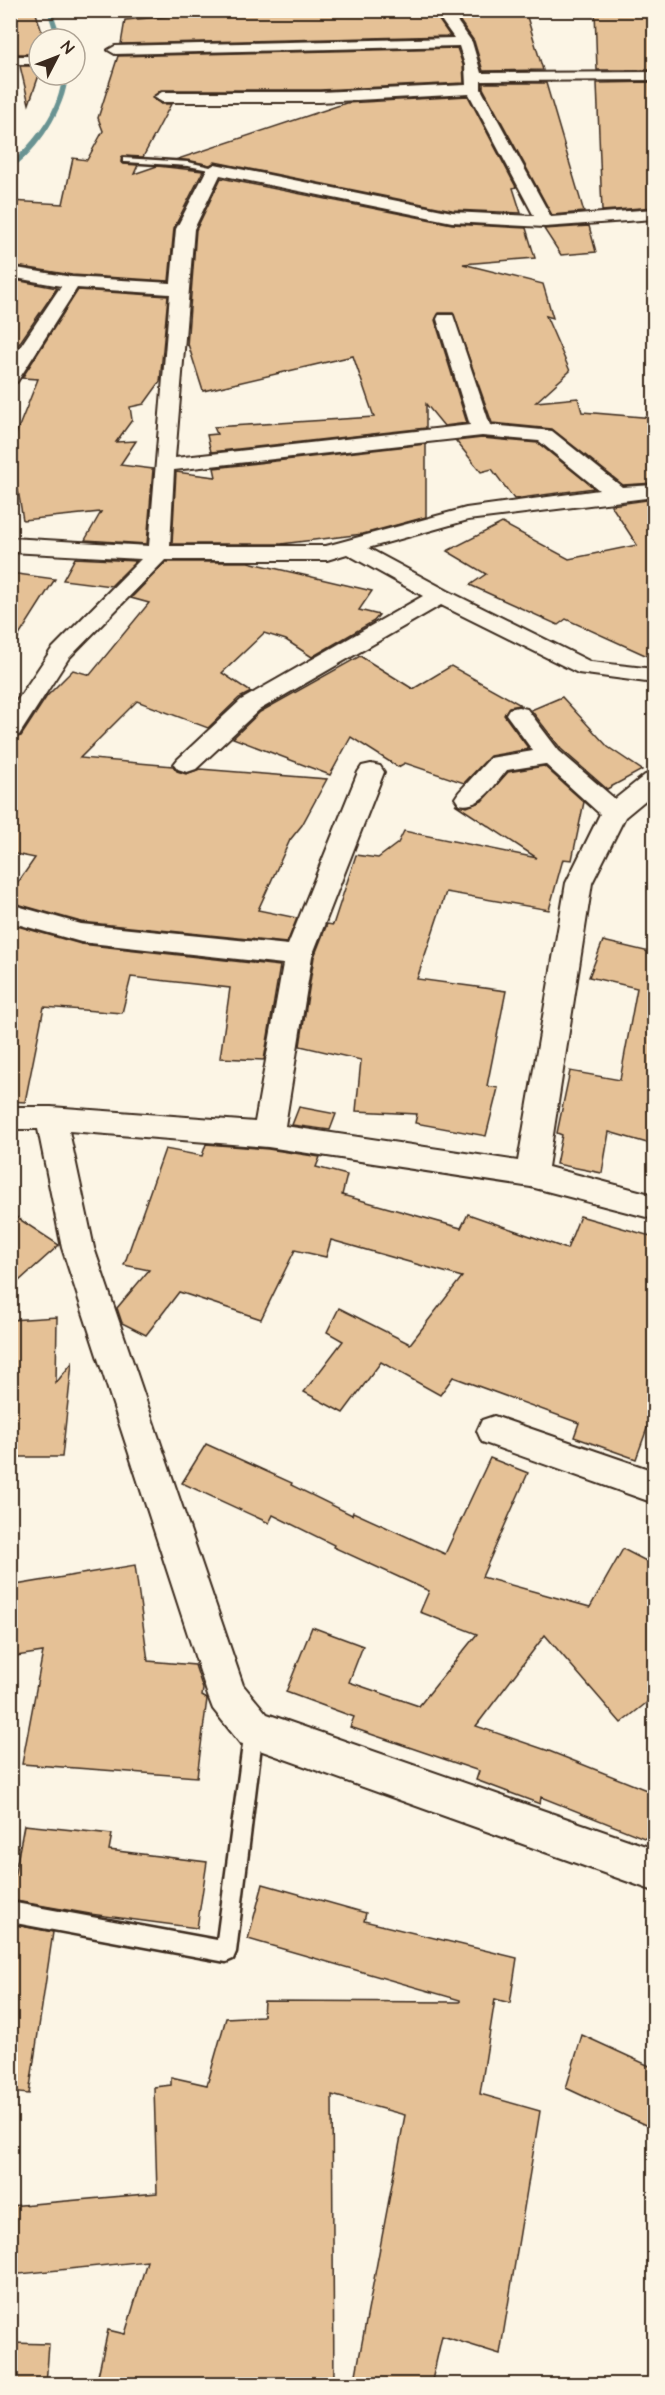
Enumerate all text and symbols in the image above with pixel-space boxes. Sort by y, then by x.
north arrow [27,27,87,87]
text: N [56,37,79,59]

